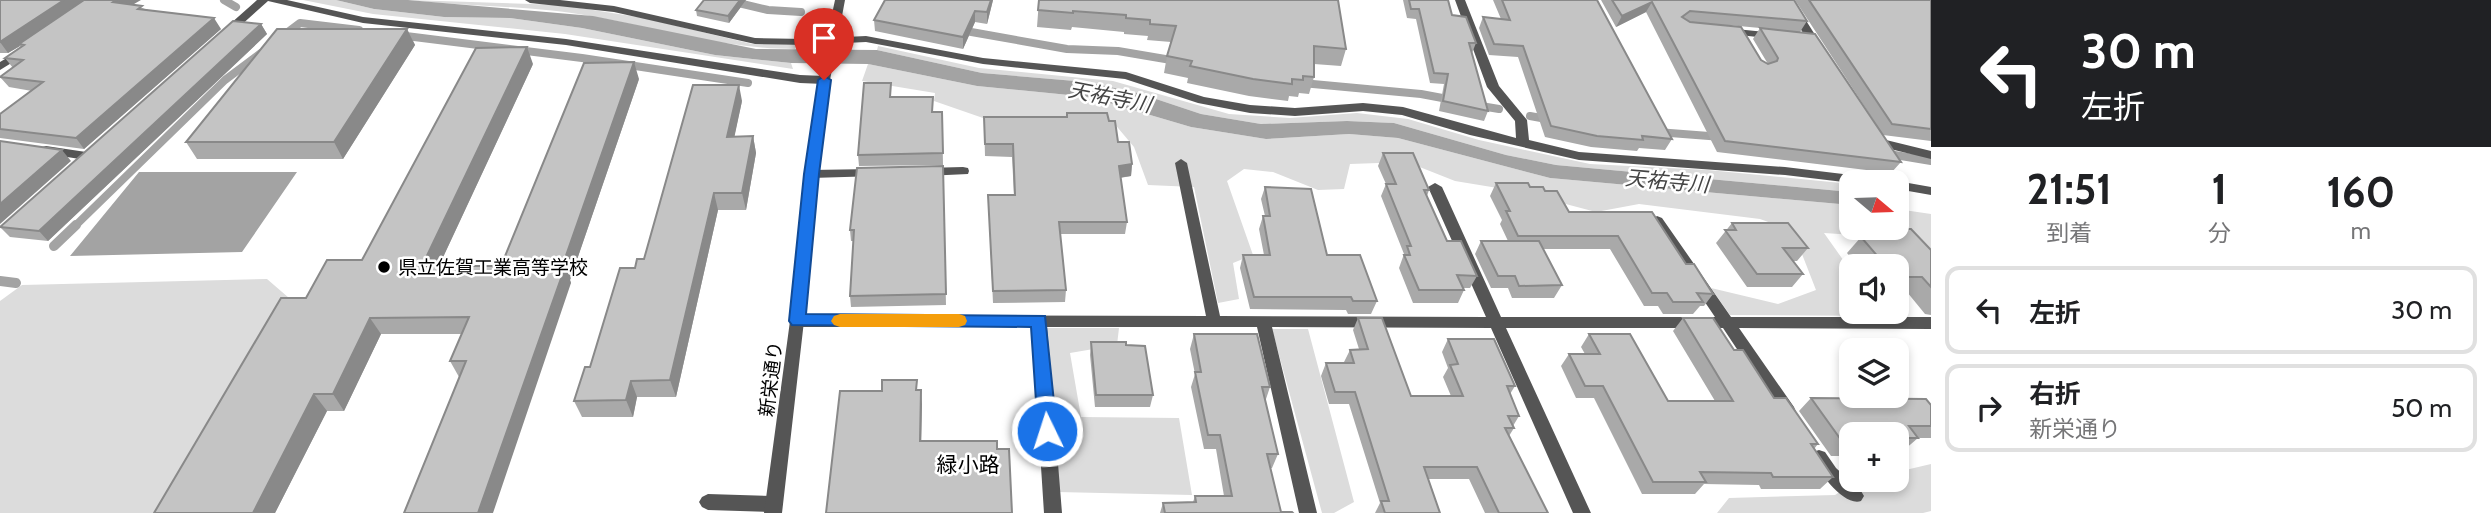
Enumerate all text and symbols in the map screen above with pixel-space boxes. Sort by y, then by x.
pin [794,8,854,80]
icon: arrive [805,19,843,57]
text: 30 m [2081,21,2196,80]
icon: left [1966,28,2057,119]
water label: 天祐寺川 [1066,77,1156,118]
text: 左折 [2081,87,2145,126]
text: 21:51 [2027,163,2112,215]
text: 1 [2211,163,2227,215]
water label: 天祐寺川 [1624,165,1712,197]
text: 160 [2326,166,2395,218]
north arrow [1839,170,1909,240]
map controls [1839,170,1909,492]
text: m [2351,217,2371,245]
text: 到着 [2046,219,2092,247]
text: 分 [2208,219,2231,247]
button: sound [1839,254,1909,324]
place label: 県立佐賀工業高等学校 [398,256,588,279]
marker: 県立佐賀工業高等学校 [376,259,392,275]
icon: left [1970,291,2008,329]
text: 30 m [2391,294,2452,326]
text: 左折 [2029,297,2081,329]
button: layers [1839,338,1909,408]
street label: 新栄通り [755,340,787,418]
text: 右折 [2029,378,2081,410]
icon: right [1970,389,2008,427]
text: 50 m [2391,392,2452,424]
position arrow [1010,394,1084,468]
text: 新栄通り [2029,415,2121,443]
button: + [1839,422,1909,492]
district label: 緑小路 [937,452,1000,477]

